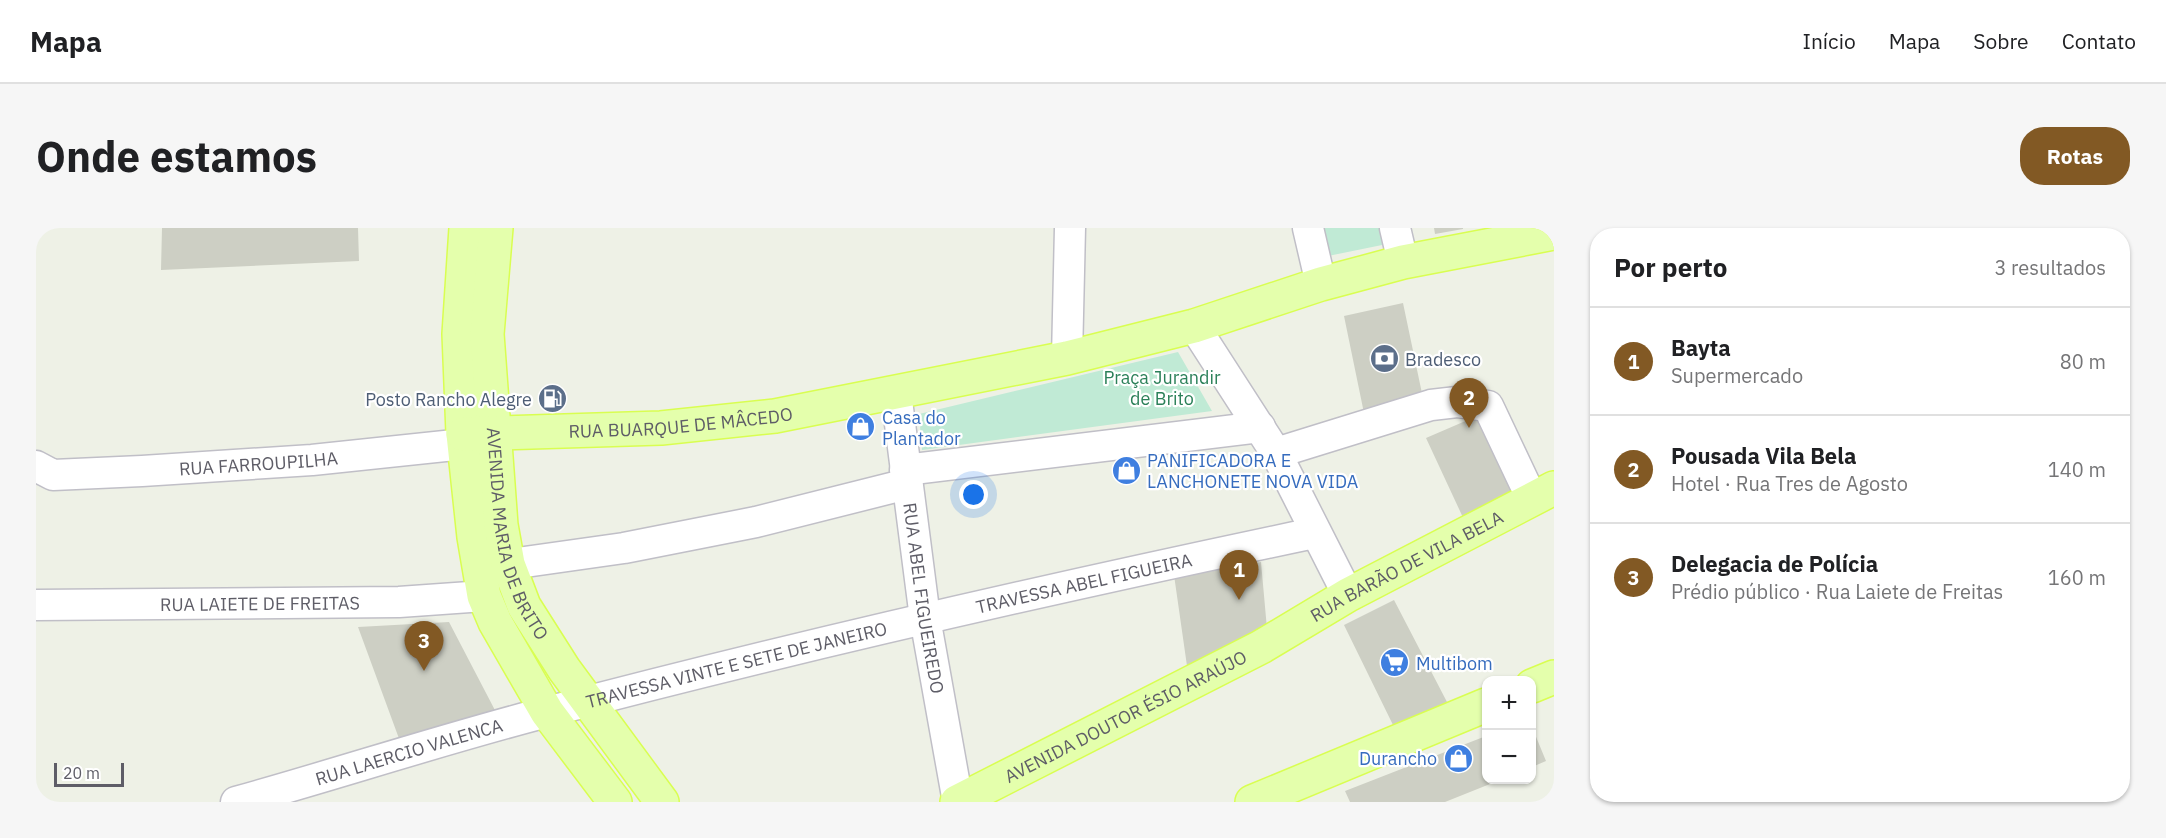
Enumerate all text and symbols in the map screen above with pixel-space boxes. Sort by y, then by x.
text: Mapa [30,23,102,60]
text: Início [1803,27,1856,55]
text: Mapa [1889,27,1940,55]
text: Sobre [1973,27,2029,55]
text: Contato [2062,27,2136,55]
button: Rotas [2020,127,2130,185]
text: Onde estamos [36,129,317,184]
text: Por perto [1614,250,1727,284]
text: 3 resultados [1994,254,2106,281]
text: Bayta [1671,333,1731,362]
bank icon: Bradesco [1368,343,1400,375]
place label: Bradesco [1405,348,1481,371]
text: 1 [1628,348,1640,375]
text: 80 m [2060,348,2106,375]
text: Supermercado [1671,362,1803,389]
park label: Praça Jurandir de Brito [1103,366,1221,410]
pin: 2 [1450,378,1488,428]
fuel station icon: Posto Rancho Alegre [537,383,569,415]
place label: Posto Rancho Alegre [365,388,532,411]
street label: RUA BUARQUE DE MÂCEDO [568,401,795,442]
place label: Casa do Plantador [882,406,961,450]
shop icon: Casa do Plantador [845,411,877,443]
street label: AVENIDA MARIA DE BRITO [482,426,554,644]
text: Pousada Vila Bela [1671,441,1856,470]
street label: RUA FARROUPILHA [178,446,339,480]
place label: PANIFICADORA E LANCHONETE NOVA VIDA [1147,449,1359,493]
shop icon: PANIFICADORA E LANCHONETE NOVA VIDA [1110,454,1142,486]
text: 2 [1628,456,1640,483]
text: 140 m [2048,456,2106,483]
text: Hotel · Rua Tres de Agosto [1671,470,1908,497]
your location [959,480,988,509]
street label: RUA ABEL FIGUEIREDO [899,501,950,695]
street label: RUA BARÃO DE VILA BELA [1306,505,1507,627]
street label: TRAVESSA ABEL FIGUEIRA [974,548,1194,618]
text: Delegacia de Polícia [1671,549,1878,578]
pin: 1 [1220,550,1258,600]
text: 3 [1628,564,1640,591]
text: 160 m [2048,564,2106,591]
text: Prédio público · Rua Laiete de Freitas [1671,578,2003,605]
street label: RUA LAIETE DE FREITAS [160,591,360,615]
street label: TRAVESSA VINTE E SETE DE JANEIRO [583,616,889,713]
pin: 3 [404,622,444,671]
street label: AVENIDA DOUTOR ÉSIO ARAÚJO [1000,645,1250,787]
supermarket icon: Multibom [1379,647,1411,679]
place label: Multibom [1416,652,1493,675]
map controls [1482,676,1536,784]
button: + [1482,676,1536,730]
street label: RUA LAERCIO VALENCA [312,713,505,790]
button: − [1482,730,1536,784]
shop icon: Durancho [1442,742,1474,774]
place label: Durancho [1359,747,1437,770]
scale bar [54,760,124,788]
text: 20 m [63,763,100,783]

